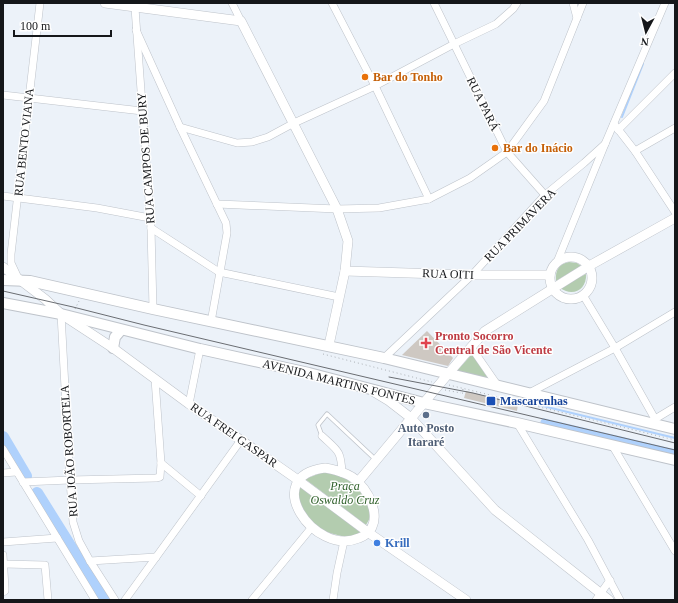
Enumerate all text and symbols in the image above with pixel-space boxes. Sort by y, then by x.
scale bar [14,12,111,38]
north arrow [626,12,666,52]
text: 100 m [20,19,51,33]
text: N [640,35,649,48]
place label: Bar do Tonho [373,70,443,84]
marker: Bar do Tonho [360,72,370,82]
street label: RUA PARÁ [464,75,502,134]
street label: RUA BENTO VIANA [11,87,37,197]
street label: RUA CAMPOS DE BURY [134,91,158,224]
place label: Bar do Inácio [503,141,573,155]
marker: Bar do Inácio [490,143,500,153]
street label: RUA PRIMAVERA [481,185,559,265]
street label: RUA OITI [422,266,474,282]
place label: Pronto Socorro Central de São Vicente [435,329,553,357]
marker: Pronto Socorro Central de São Vicente [420,337,432,349]
street label: AVENIDA MARTINS FONTES [261,356,417,408]
street label: RUA JOÃO ROBORTELA [57,384,81,518]
place label: Mascarenhas [500,394,568,408]
marker: Mascarenhas [485,395,497,407]
street label: RUA FREI GASPAR [188,400,280,470]
marker: Auto Posto Itararé [421,410,431,420]
place label: Auto Posto Itararé [398,421,454,449]
park label: Praça Oswaldo Cruz [310,479,380,507]
place label: Krill [385,536,410,550]
marker: Krill [372,538,382,548]

